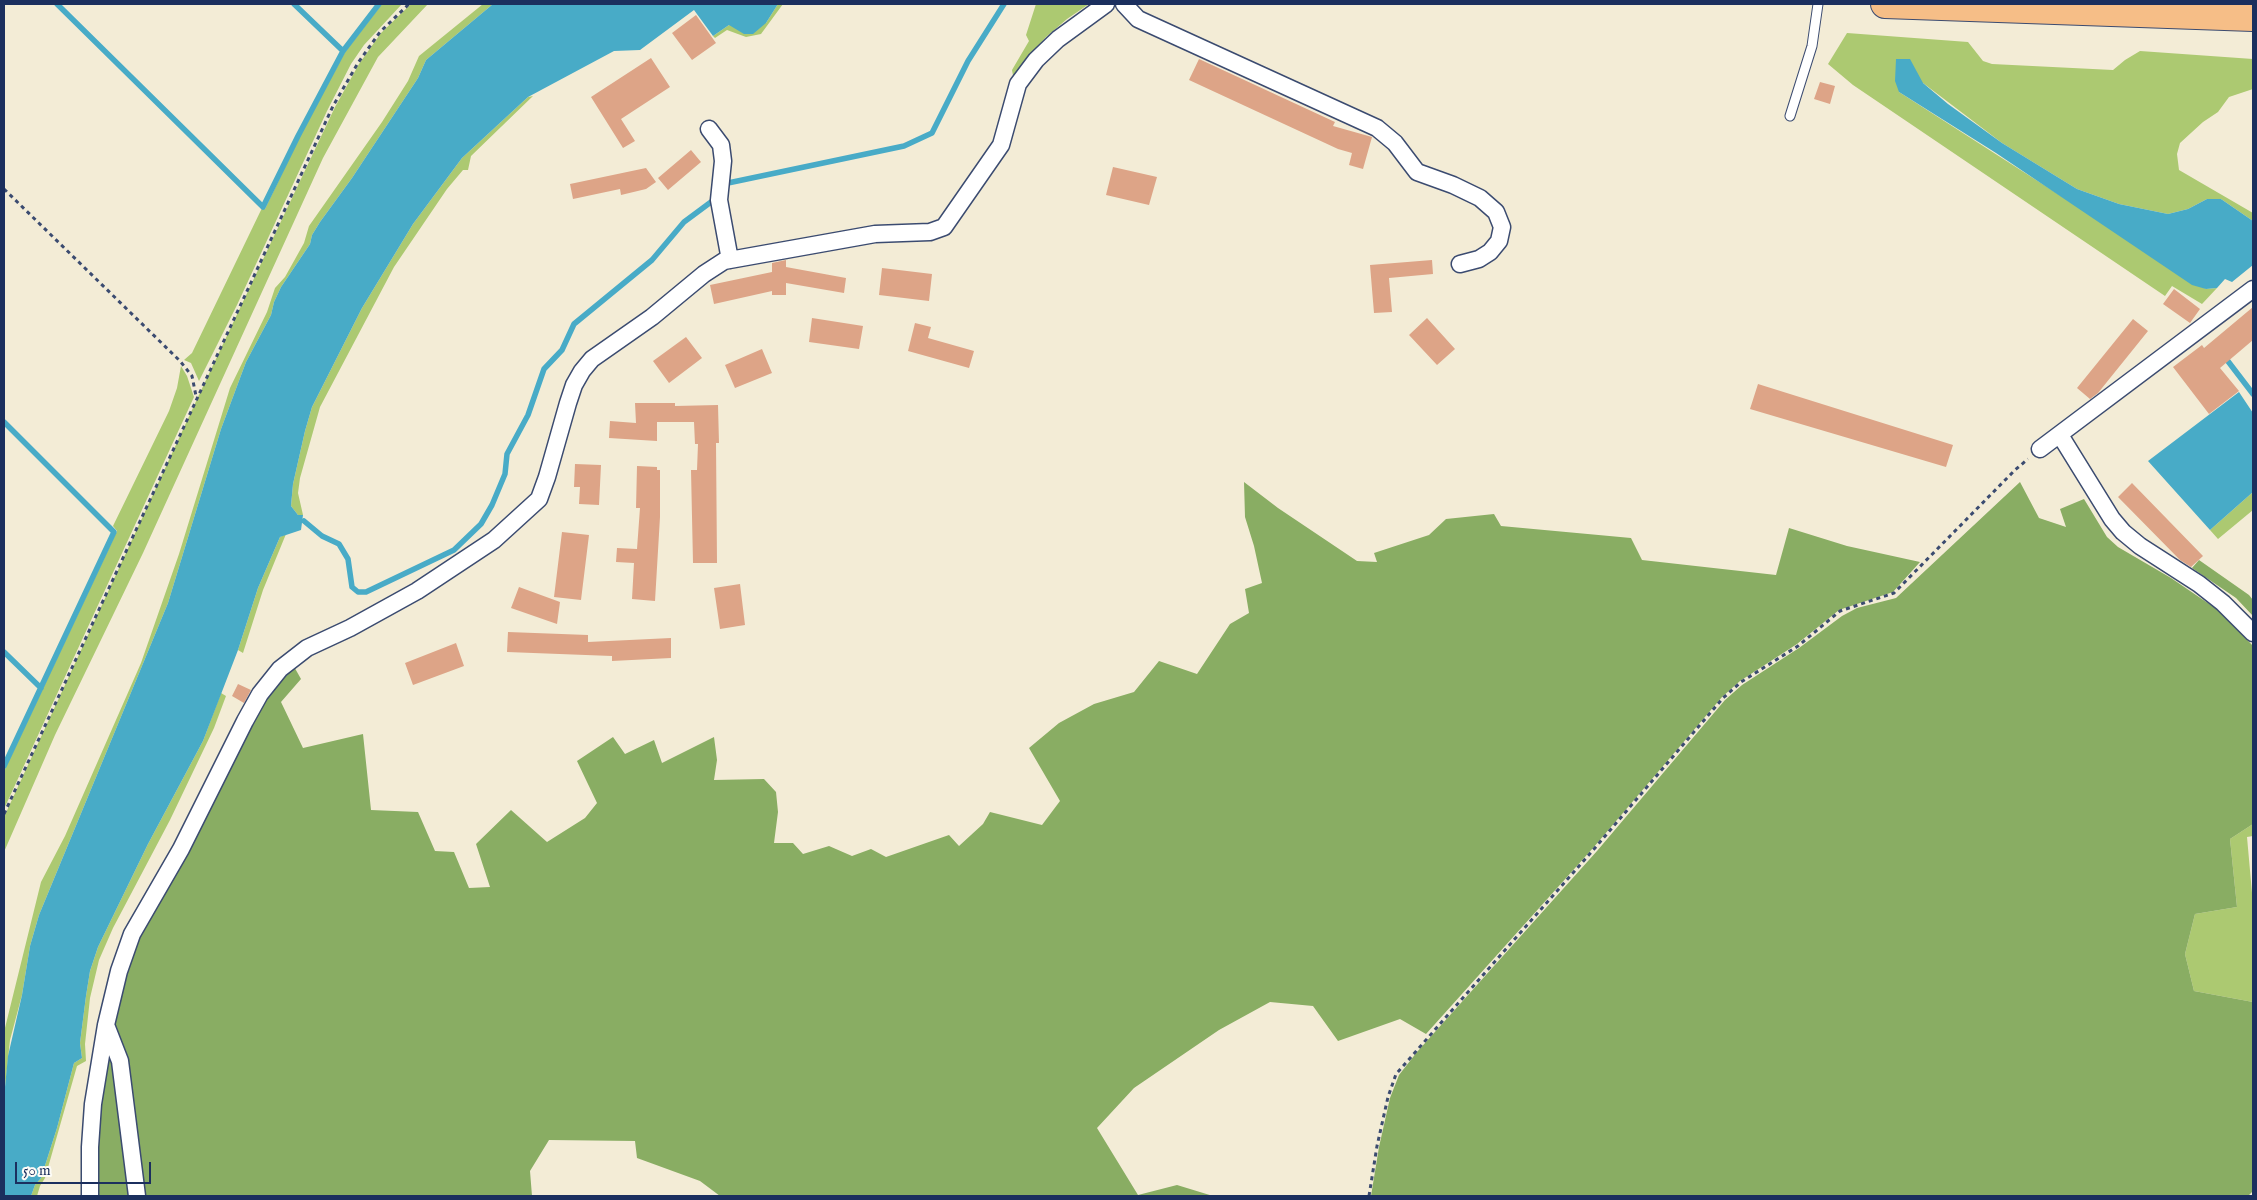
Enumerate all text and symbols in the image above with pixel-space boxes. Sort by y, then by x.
scale bar [18,1152,154,1184]
text: 50 m [23,1161,51,1180]

